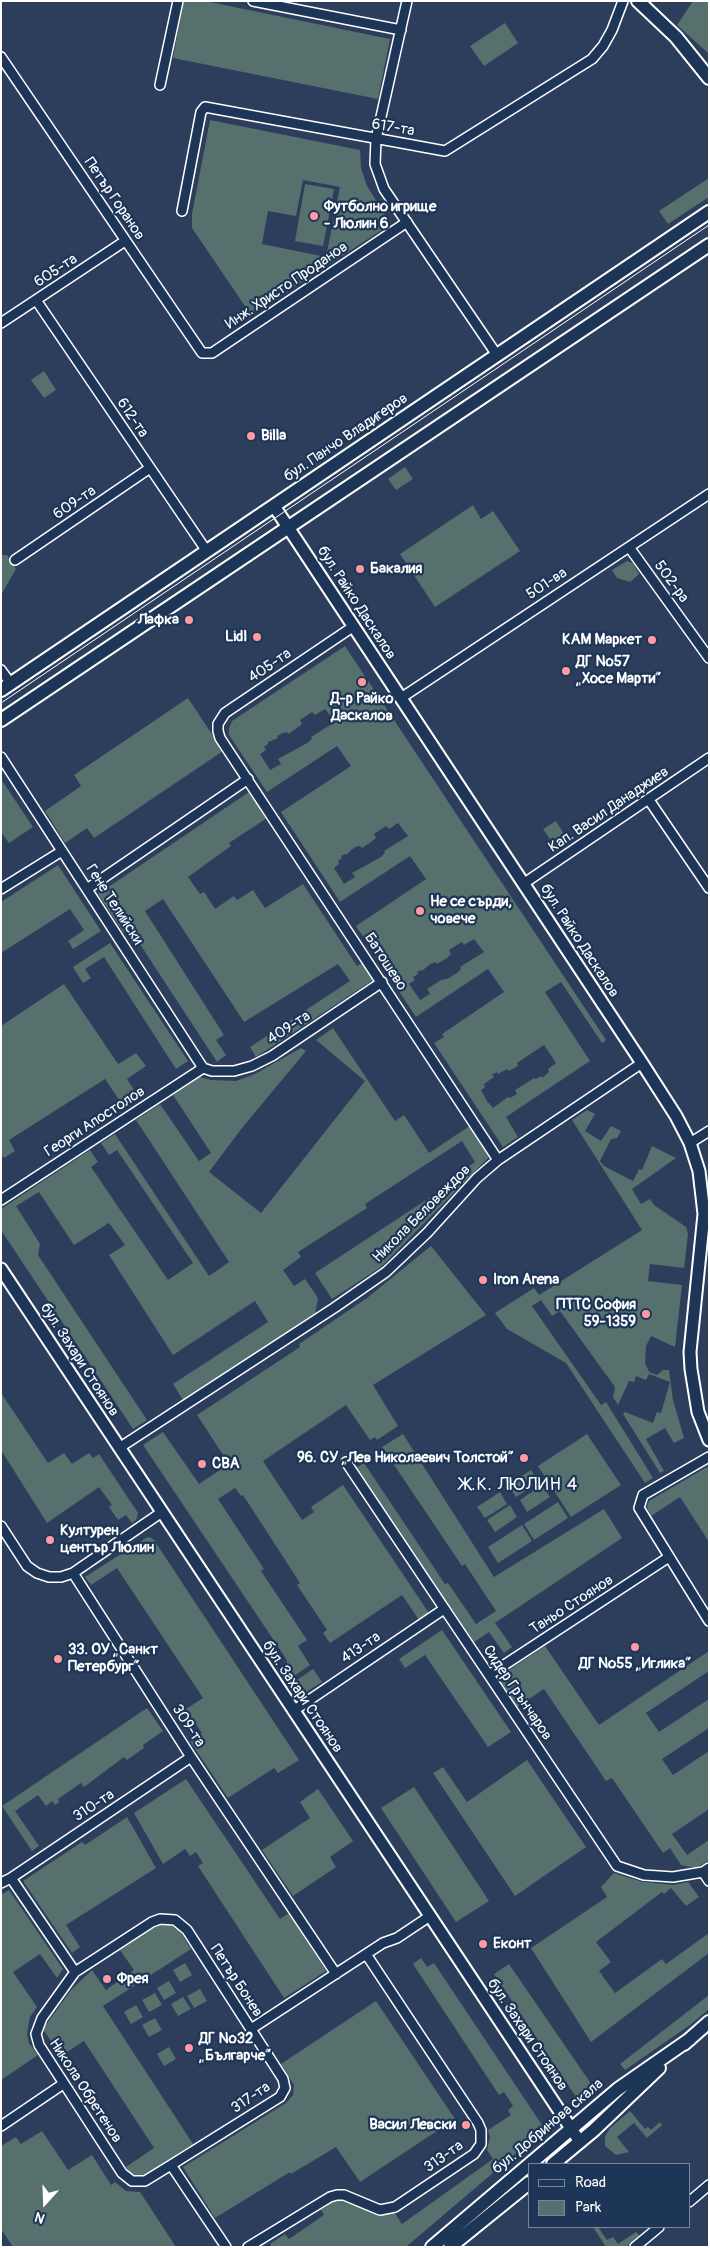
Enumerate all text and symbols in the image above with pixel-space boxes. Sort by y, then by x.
street label: 617-та [370,115,416,141]
street label: Петър Горанов [80,154,148,244]
place label: Футболно игрище - Люлин 6 [324,198,436,233]
marker: Футболно игрище - Люлин 6 [308,210,320,222]
street label: Инж. Христо Проданов [222,238,352,334]
street label: 605-та [31,250,81,292]
street label: бул. Панчо Владигеров [281,390,411,486]
street label: 612-та [112,395,152,441]
place label: Billa [261,427,286,445]
marker: Billa [245,430,257,442]
street label: 609-та [50,482,100,524]
street label: бул. Райко Даскалов [313,543,399,663]
street label: 502-ра [650,558,692,606]
place label: Бакалия [370,560,422,578]
marker: Бакалия [354,563,366,575]
street label: 501-ва [523,564,571,604]
place label: Лафка [138,611,179,629]
marker: Лафка [183,614,195,626]
place label: Lidl [225,628,247,646]
marker: Lidl [251,631,263,643]
place label: КАМ Маркет [562,631,642,649]
marker: КАМ Маркет [646,634,658,646]
street label: 405-та [245,645,295,687]
place label: ДГ №57 „Хосе Марти“ [576,653,662,688]
marker: ДГ №57 „Хосе Марти“ [560,665,572,677]
marker: Д-р Райко Даскалов [356,676,368,688]
place label: Д-р Райко Даскалов [330,690,394,725]
street label: Кап. Васил Данаджиев [545,763,673,857]
street label: Гене Телийски [81,861,147,949]
street label: бул. Райко Даскалов [536,881,622,1001]
place label: Не се сърди, човече [430,893,512,928]
marker: Не се сърди, човече [414,905,426,917]
street label: Батошево [360,930,410,994]
street label: 409-та [264,1008,314,1048]
street label: Георги Апостолов [41,1083,149,1161]
street label: Никола Беловеждов [369,1161,475,1267]
place label: Iron Arena [493,1271,559,1289]
marker: Iron Arena [477,1274,489,1286]
place label: ПТТС София 59-1359 [556,1296,636,1331]
street label: бул. Захари Стоянов [36,1300,122,1420]
marker: ПТТС София 59-1359 [640,1308,652,1320]
place label: 96. СУ „Лев Николаевич Толстой“ [297,1449,514,1467]
marker: 96. СУ „Лев Николаевич Толстой“ [518,1452,530,1464]
place label: CBA [212,1455,239,1473]
marker: CBA [196,1458,208,1470]
district label: Ж.К. ЛЮЛИН 4 [458,1474,580,1496]
place label: Културен център Люлин [60,1522,154,1557]
marker: Културен център Люлин [44,1534,56,1546]
street label: Таньо Стоянов [527,1571,617,1639]
street label: 413-та [338,1628,384,1668]
street label: бул. Захари Стоянов [258,1637,346,1757]
place label: 33. ОУ „Санкт Петербург“ [68,1641,158,1676]
marker: ДГ №55 „Иглика“ [629,1641,641,1653]
street label: Сидер Грънчаров [479,1642,555,1744]
marker: 33. ОУ „Санкт Петербург“ [52,1653,64,1665]
place label: ДГ №55 „Иглика“ [579,1655,691,1673]
street label: 309-та [168,1701,208,1751]
street label: 310-та [70,1786,118,1826]
place label: Еконт [493,1935,532,1953]
marker: Еконт [477,1938,489,1950]
street label: Петър Бонев [206,1941,266,2021]
place label: Фрея [117,1970,149,1988]
marker: Фрея [101,1973,113,1985]
street label: бул. Захари Стоянов [483,1975,571,2095]
place label: ДГ №32 „Българче“ [199,2030,271,2065]
street label: Никола Обретенов [45,2036,125,2146]
marker: ДГ №32 „Българче“ [183,2042,195,2054]
street label: бул. Добринова скала [489,2075,607,2179]
street label: 317-та [228,2079,274,2117]
place label: Васил Левски [369,2116,456,2134]
marker: Васил Левски [460,2119,472,2131]
street label: 313-та [421,2137,467,2177]
legend [528,2163,690,2228]
text: Road [575,2173,606,2192]
north arrow [20,2178,70,2228]
text: Park [575,2198,601,2217]
text: N [32,2208,47,2227]

